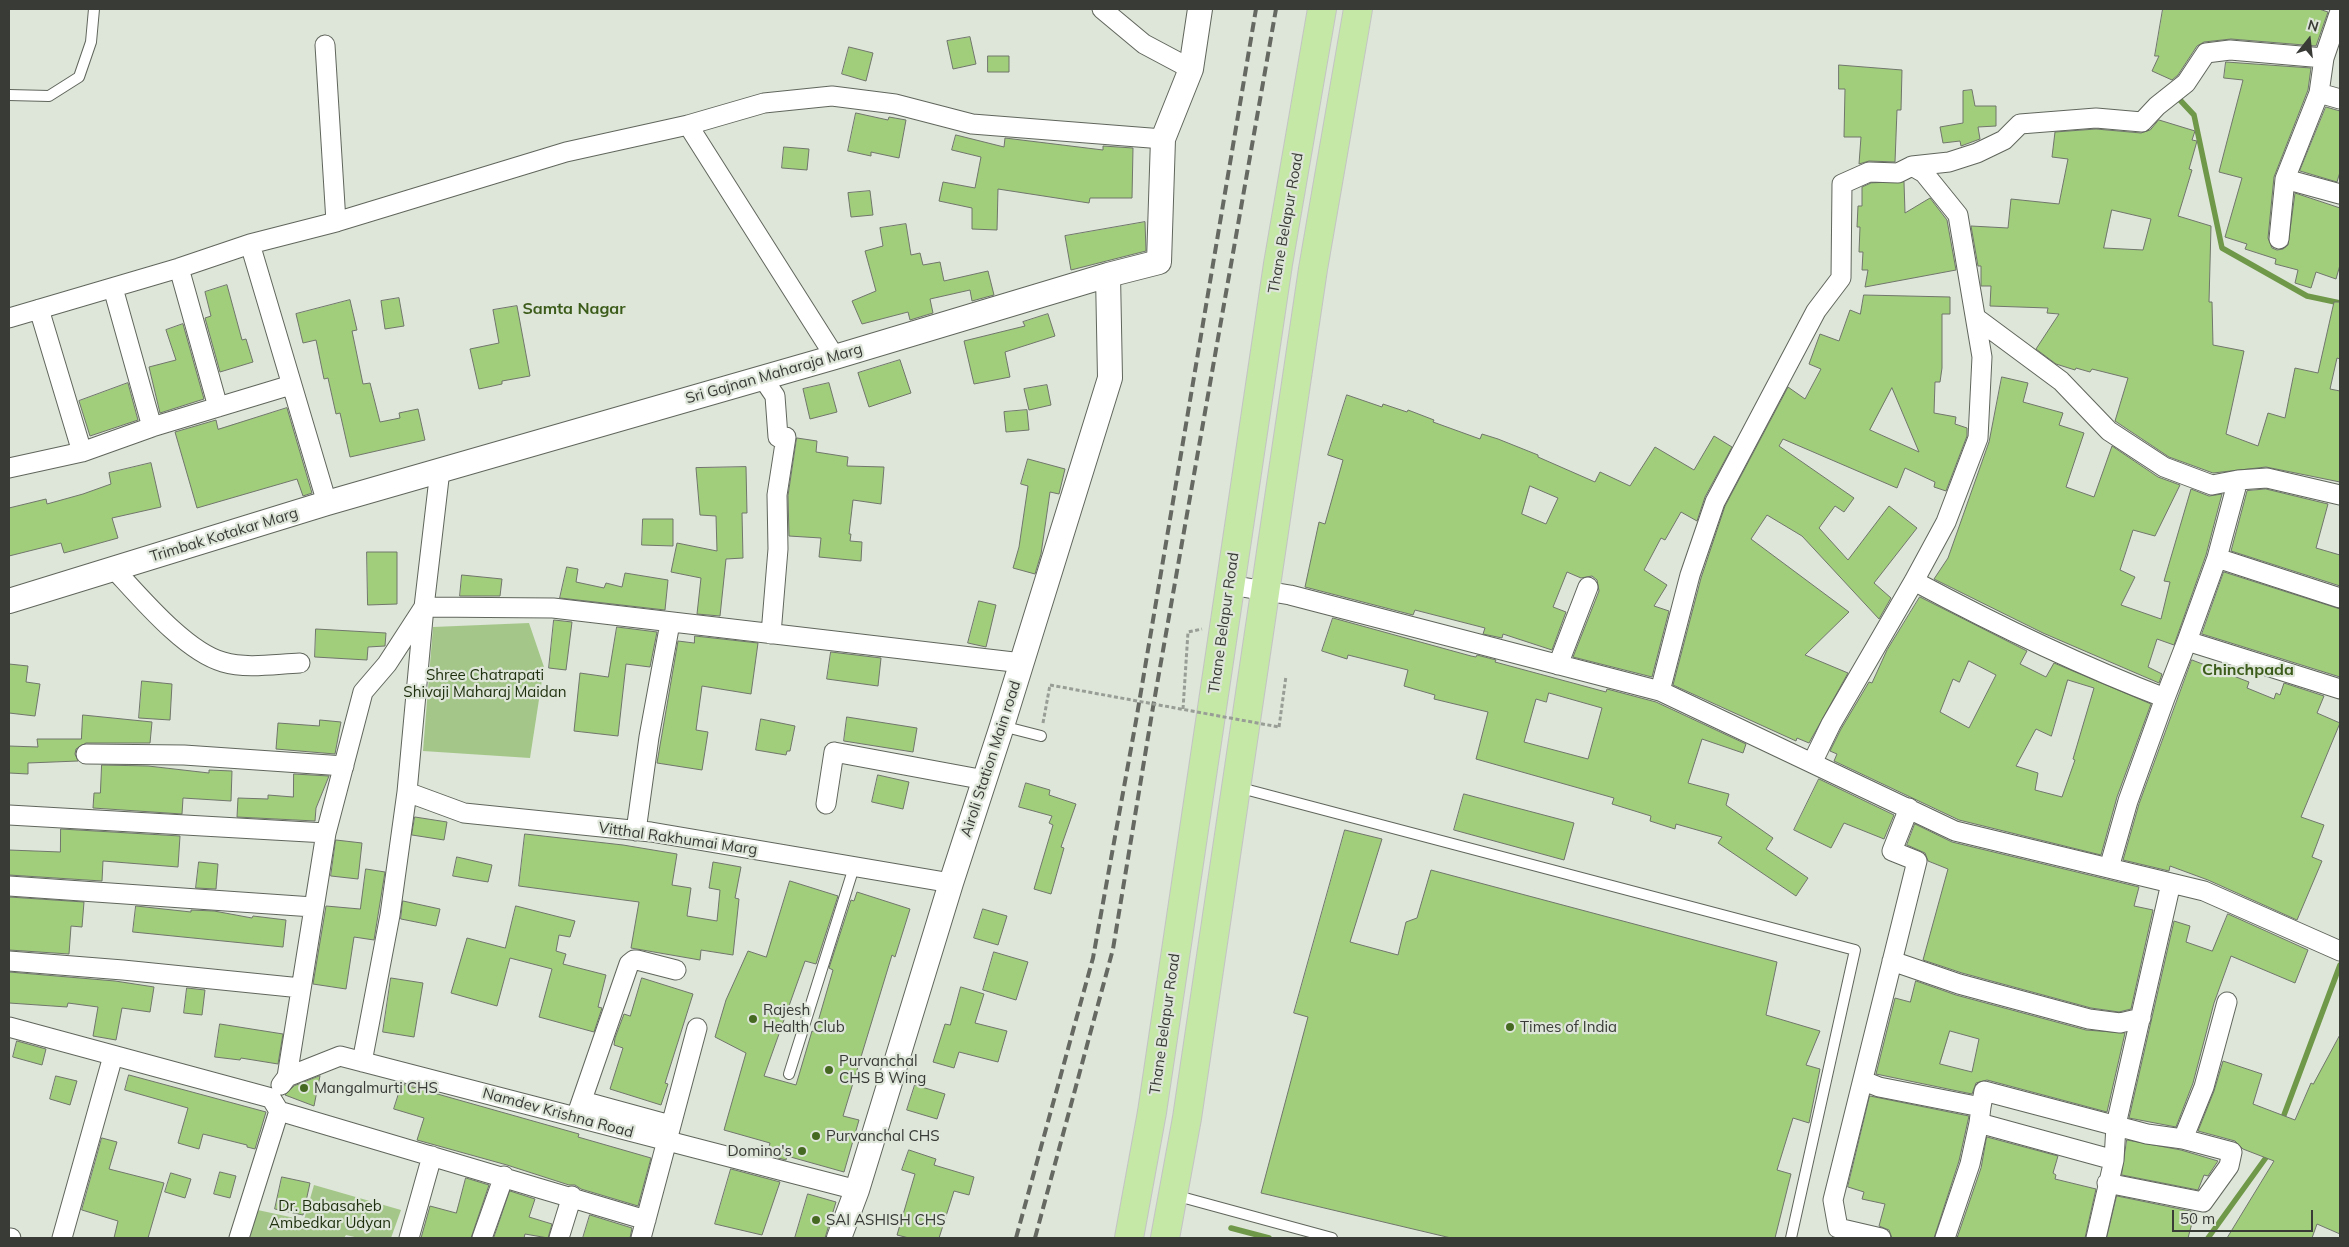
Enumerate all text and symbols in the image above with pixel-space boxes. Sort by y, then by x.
north arrow [2284,15,2334,65]
text: N [2306,15,2321,36]
street label: Thane Belapur Road [1265,151,1307,295]
district label: Samta Nagar [522,299,626,319]
street label: Sri Gajnan Maharaja Marg [684,340,864,408]
street label: Trimbak Kotakar Marg [148,504,300,566]
street label: Thane Belapur Road [1205,551,1243,695]
district label: Chinchpada [2202,660,2294,680]
park label: Shree Chatrapati Shivaji Maharaj Maidan [403,666,567,701]
street label: Airoli Station Main road [957,679,1025,839]
street label: Vitthal Rakhumai Marg [597,819,759,859]
street label: Thane Belapur Road [1146,952,1184,1096]
place label: Rajesh Health Club [763,1001,845,1036]
marker: Rajesh Health Club [747,1013,759,1025]
place label: Times of India [1520,1018,1617,1036]
marker: Times of India [1504,1021,1516,1033]
place label: Purvanchal CHS B Wing [839,1052,926,1087]
marker: Purvanchal CHS B Wing [823,1064,835,1076]
place label: Mangalmurti CHS [314,1079,438,1097]
marker: Mangalmurti CHS [298,1082,310,1094]
street label: Namdev Krishna Road [481,1084,635,1142]
place label: Purvanchal CHS [826,1127,940,1145]
marker: Purvanchal CHS [810,1130,822,1142]
place label: Domino's [727,1142,792,1160]
marker: Domino's [796,1145,808,1157]
park label: Dr. Babasaheb Ambedkar Udyan [269,1197,391,1232]
scale bar [2174,1200,2315,1232]
text: 50 m [2180,1209,2215,1228]
place label: SAI ASHISH CHS [826,1211,946,1229]
marker: SAI ASHISH CHS [810,1214,822,1226]

